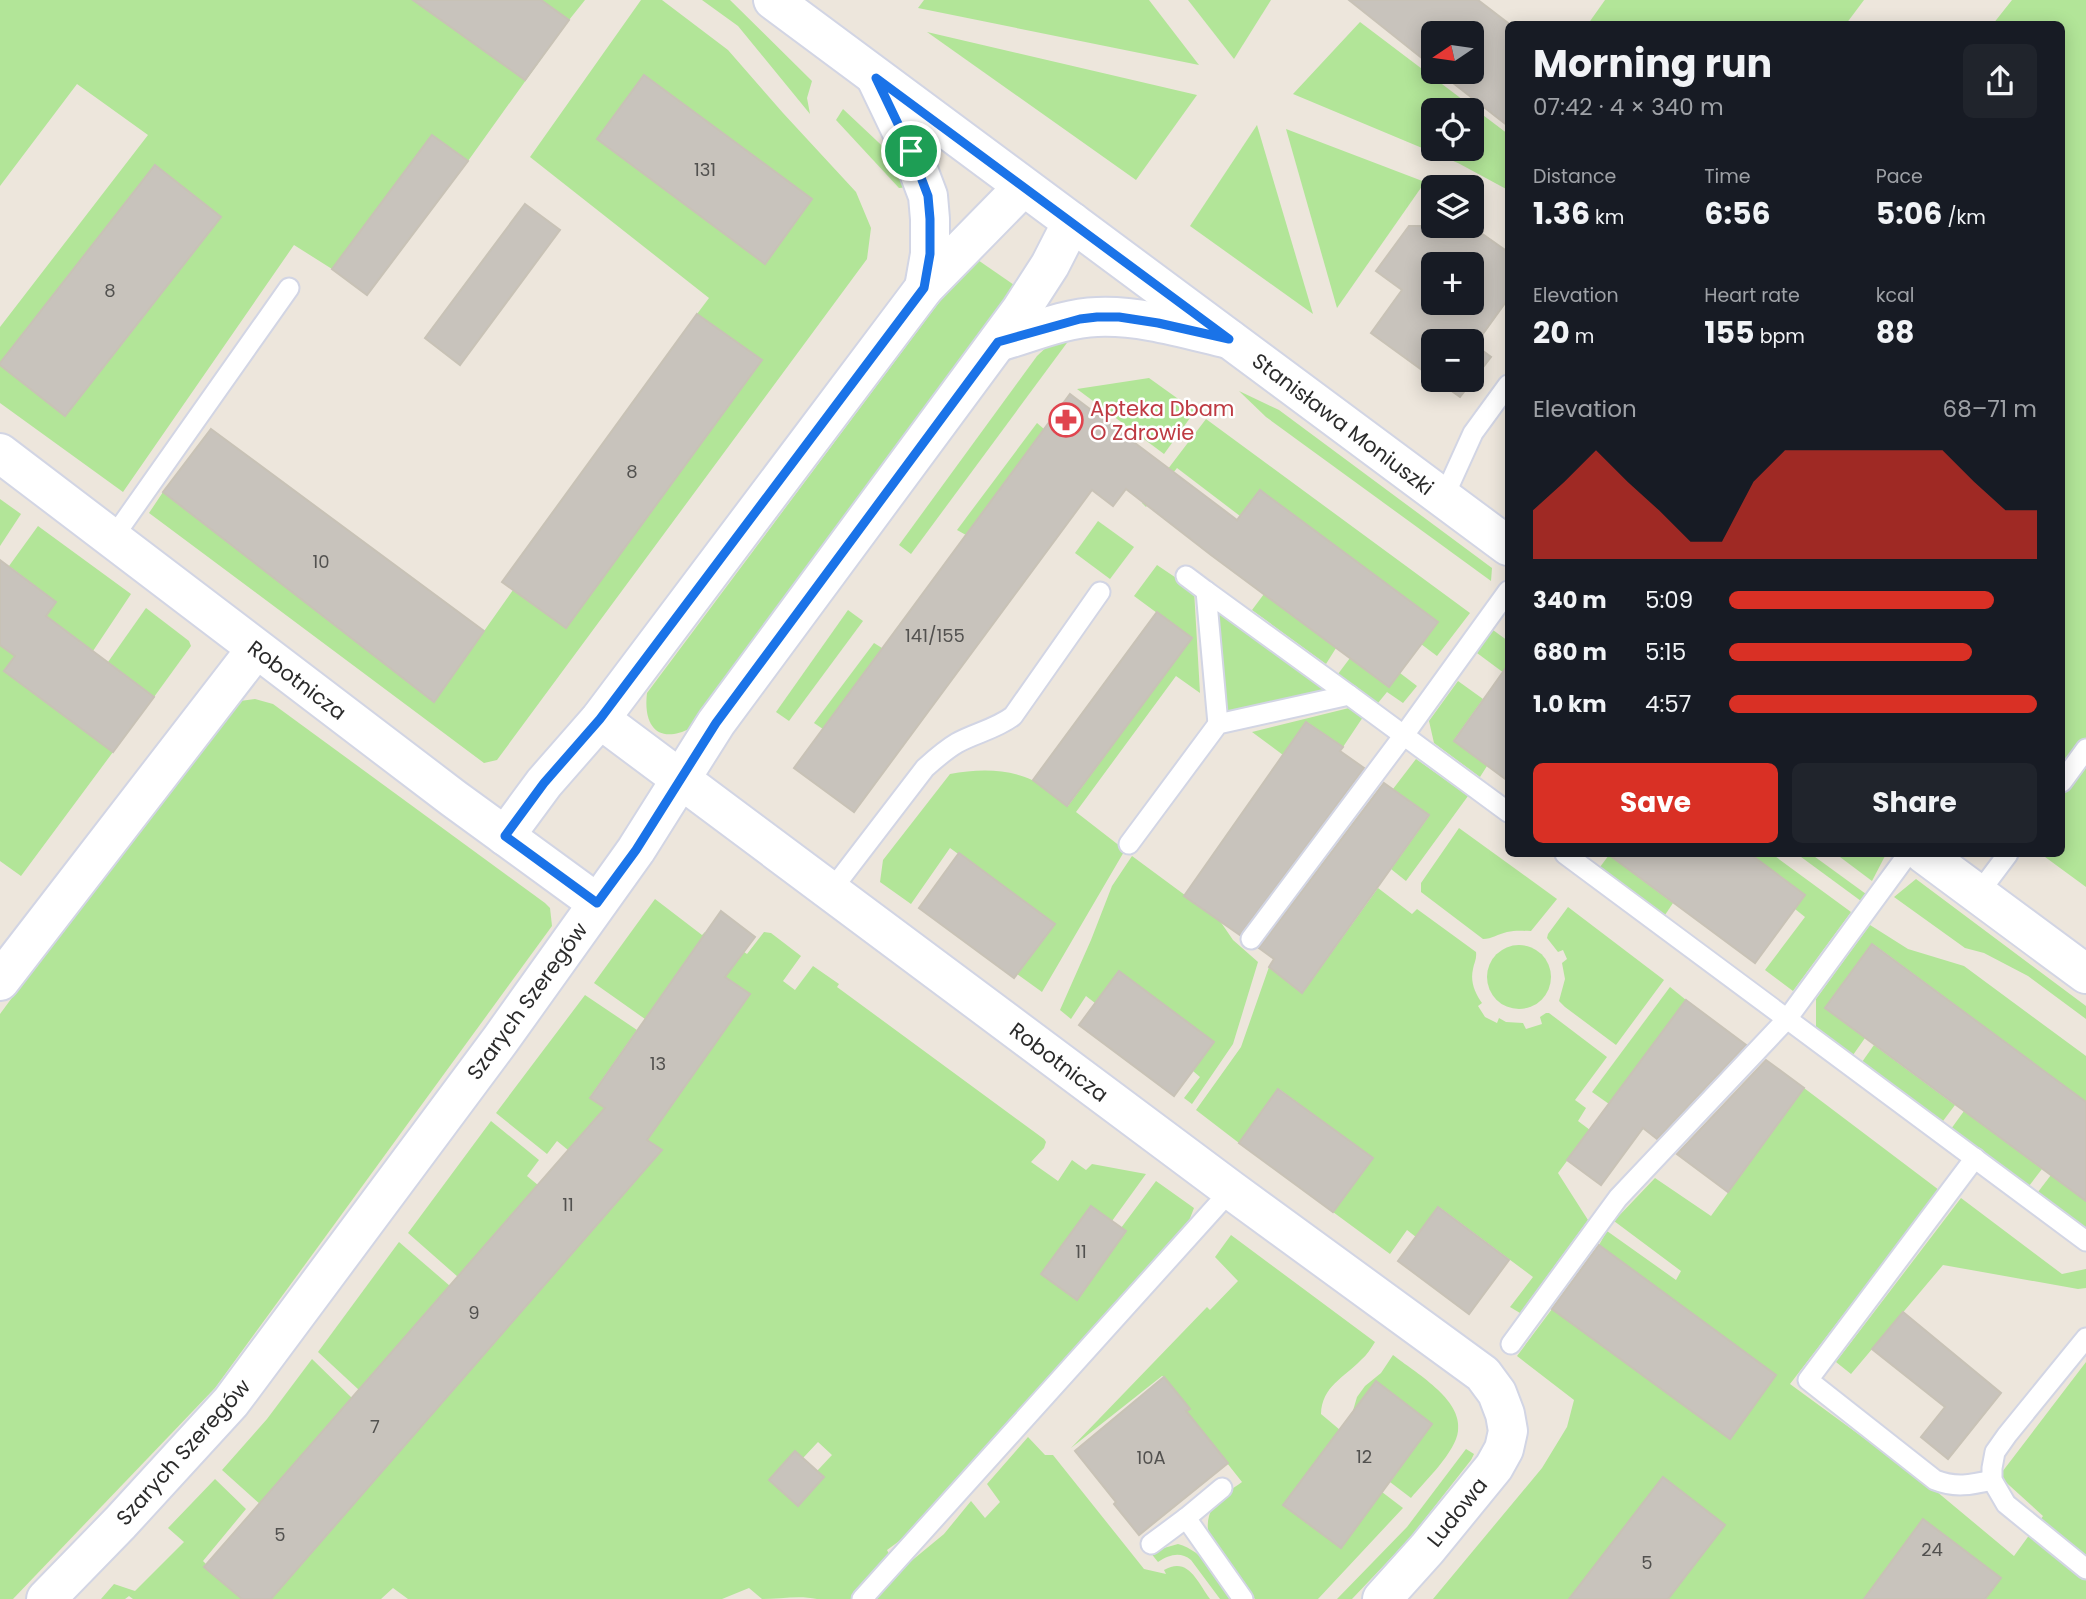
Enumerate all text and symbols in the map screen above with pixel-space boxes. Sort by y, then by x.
north arrow [1421,21,1484,84]
map controls [1421,21,1484,392]
text: Morning run [1533,37,1772,90]
button: share [1963,44,2037,118]
text: 07:42 · 4 × 340 m [1533,91,1724,123]
button: locate [1421,98,1484,161]
pin [881,121,941,181]
icon: arrive [892,132,930,170]
house number: 131 [694,157,716,182]
text: Distance [1533,163,1616,190]
text: Time [1704,163,1751,190]
text: Pace [1876,163,1923,190]
button: layers [1421,175,1484,238]
text: 1.36 [1533,192,1590,235]
text: 6:56 [1704,192,1771,235]
text: 5:06 [1876,192,1942,235]
text: km [1590,204,1624,231]
text: /km [1942,204,1986,231]
button: + [1421,252,1484,315]
house number: 8 [104,278,116,303]
text: Elevation [1533,282,1619,309]
text: Heart rate [1704,282,1800,309]
text: kcal [1876,282,1915,309]
text: 20 [1533,311,1570,354]
text: 155 [1704,311,1755,354]
text: 88 [1876,311,1915,354]
text: m [1570,323,1594,350]
text: bpm [1755,323,1805,350]
button: − [1421,329,1484,392]
street label: Stanisława Moniuszki [1246,346,1440,502]
text: Elevation [1533,393,1637,425]
text: 68–71 m [1943,393,2037,425]
place label: Apteka Dbam O Zdrowie [1090,394,1235,447]
pharmacy icon: Apteka Dbam O Zdrowie [1047,401,1085,439]
house number: 8 [626,459,638,484]
house number: 10 [312,549,330,574]
text: 340 m [1533,584,1607,616]
text: 5:09 [1645,584,1693,616]
house number: 141/155 [905,623,965,648]
street label: Robotnicza [242,633,352,727]
text: 680 m [1533,636,1607,668]
text: 5:15 [1645,636,1686,668]
text: 1.0 km [1533,688,1607,720]
text: 4:57 [1645,688,1691,720]
button: Save [1533,763,1778,843]
button: Share [1792,763,2037,843]
street label: Szarych Szeregów [460,916,594,1086]
street label: Robotnicza [1004,1015,1114,1109]
house number: 13 [650,1051,666,1076]
house number: 11 [562,1192,574,1217]
house number: 11 [1075,1239,1087,1264]
house number: 9 [468,1300,480,1325]
street label: Szarych Szeregów [109,1372,257,1532]
house number: 7 [370,1414,380,1439]
house number: 12 [1356,1444,1372,1469]
house number: 10A [1136,1445,1166,1470]
street label: Ludowa [1420,1471,1494,1553]
house number: 5 [274,1522,286,1547]
house number: 24 [1921,1537,1943,1562]
house number: 5 [1641,1550,1653,1575]

